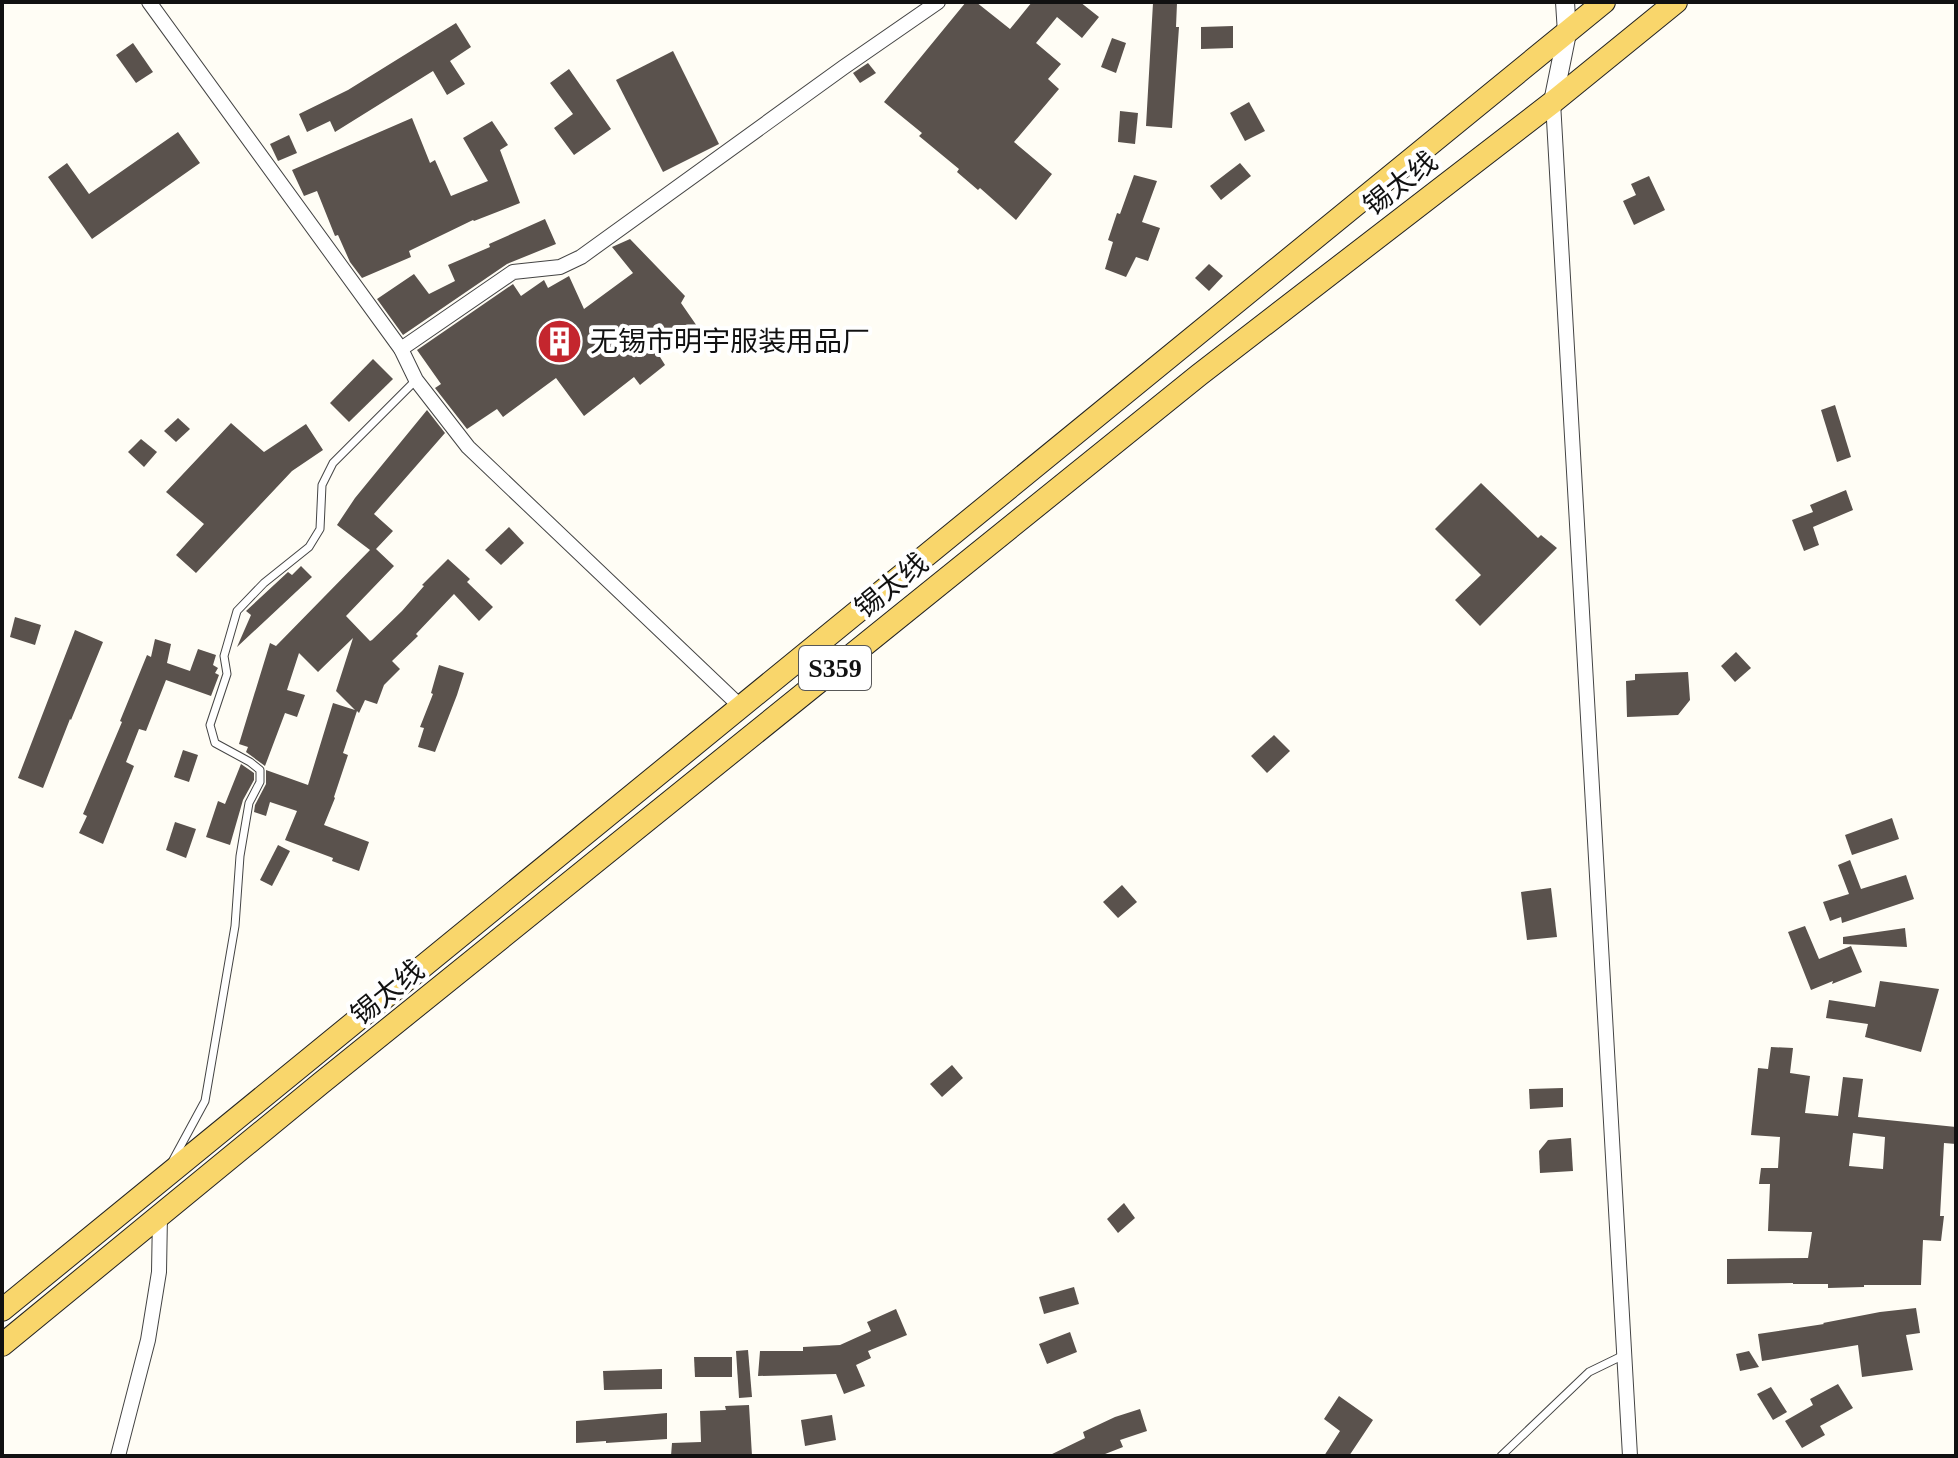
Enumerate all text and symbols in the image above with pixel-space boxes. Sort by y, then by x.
street label: 锡太线 [1358,145,1443,221]
building icon: 无锡市明宇服装用品厂 [535,317,583,365]
place label: 无锡市明宇服装用品厂 [590,326,870,357]
street label: 锡太线 [849,547,934,624]
road number: S359 [799,646,871,690]
street label: 锡太线 [345,954,430,1031]

